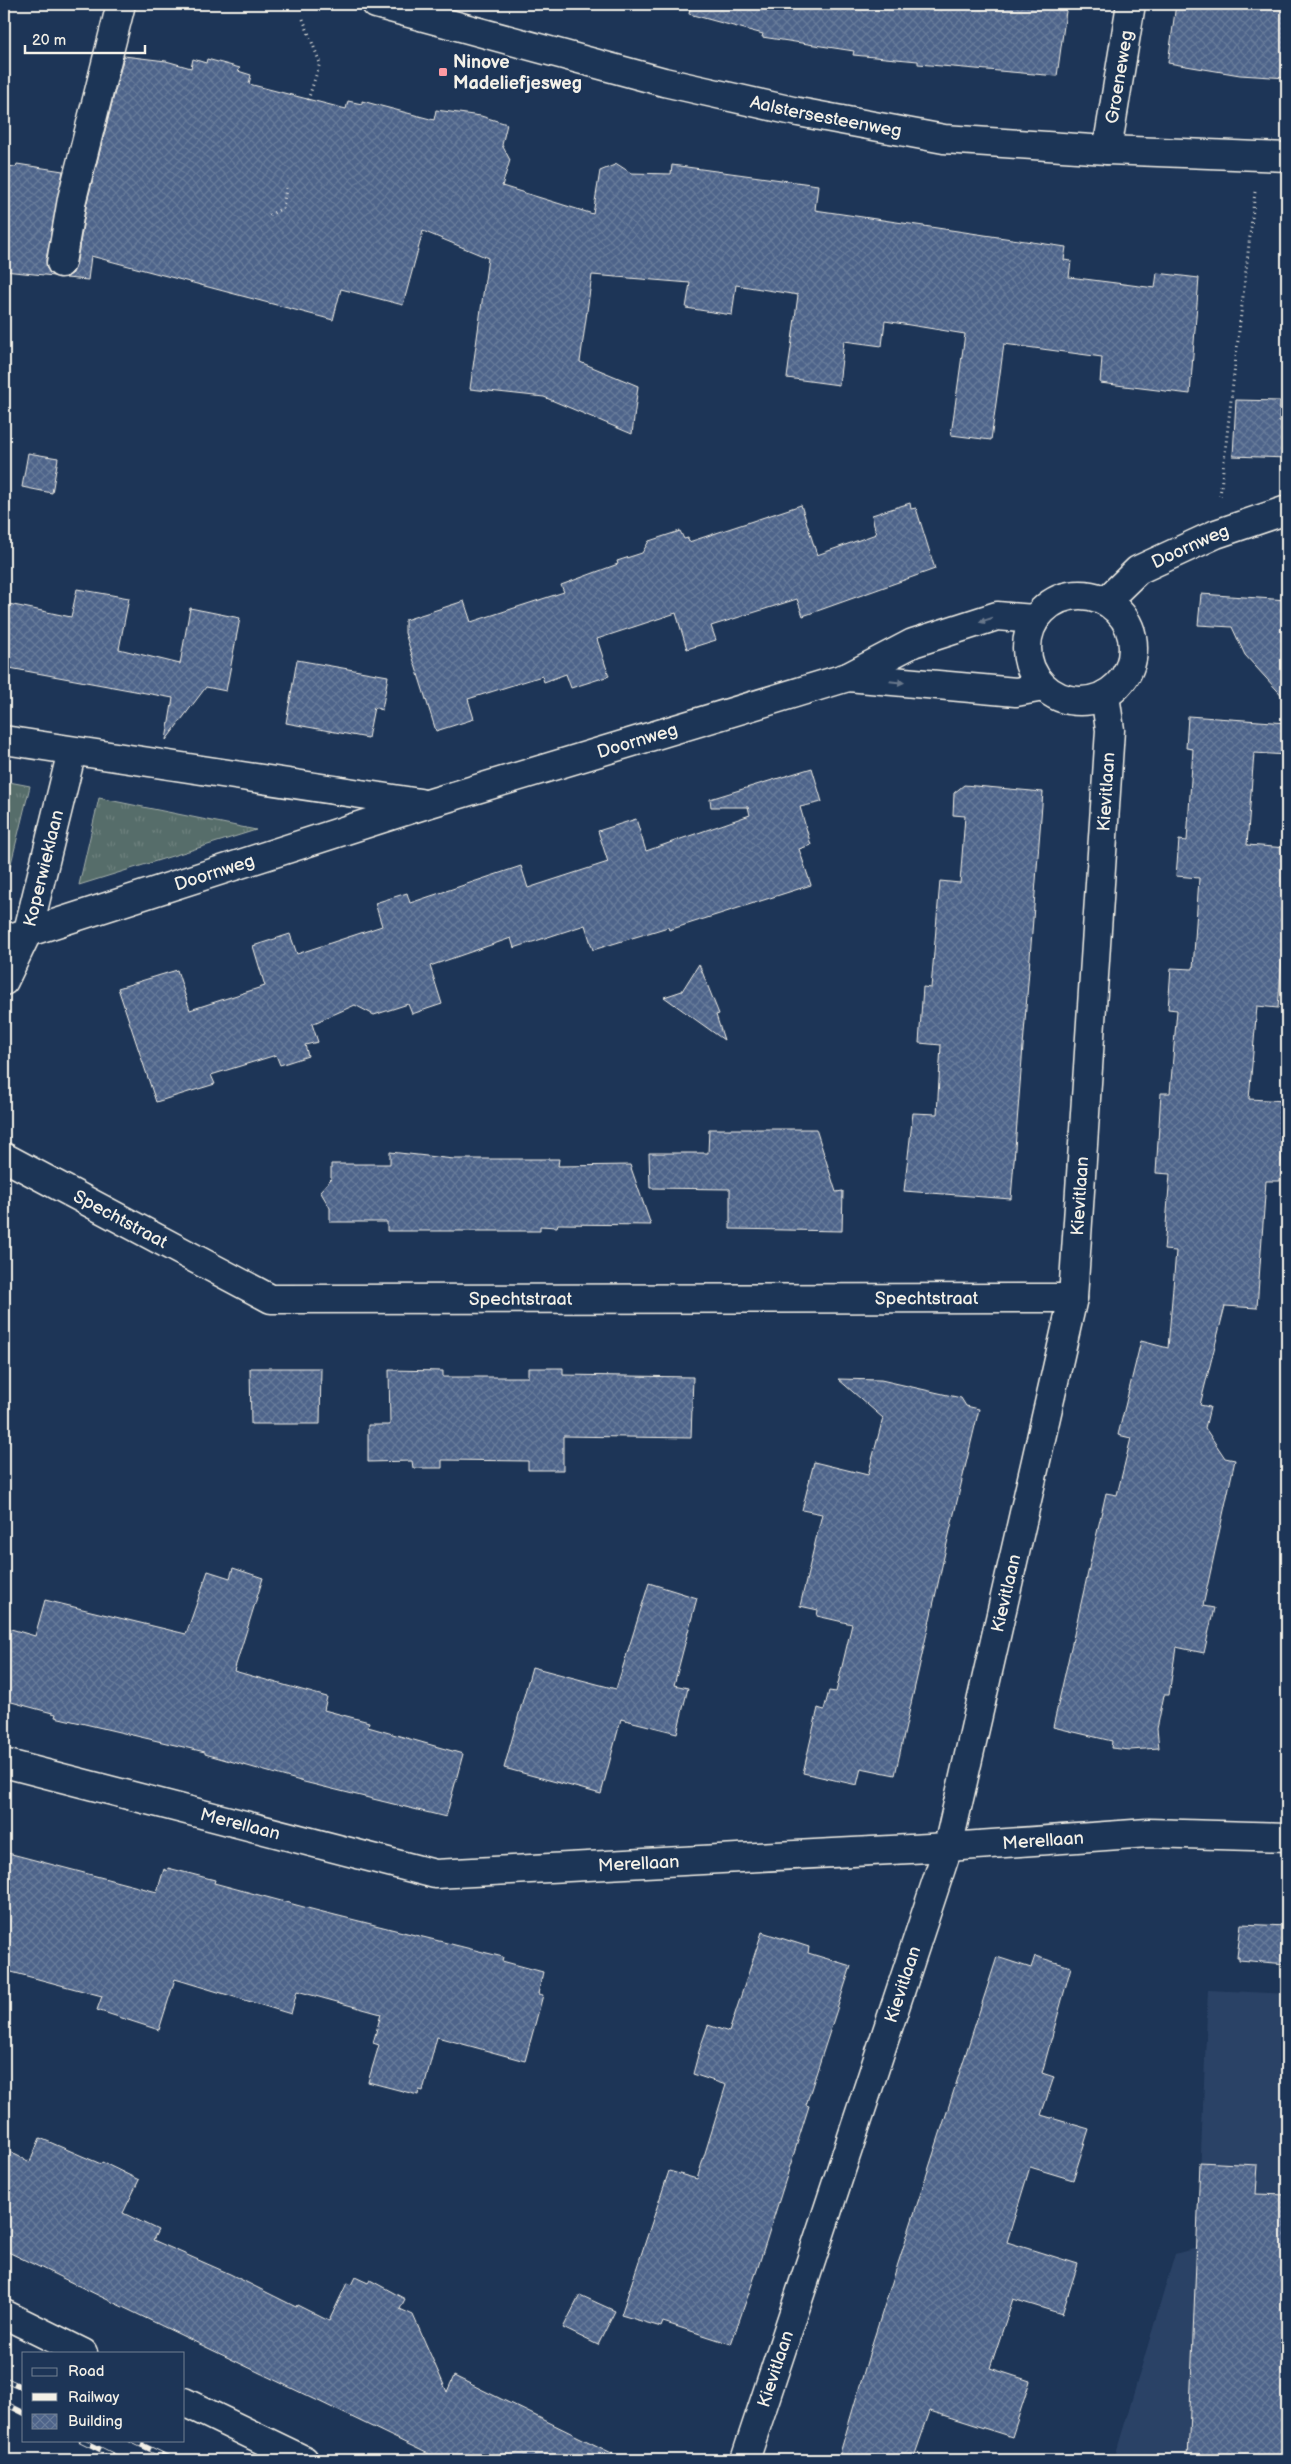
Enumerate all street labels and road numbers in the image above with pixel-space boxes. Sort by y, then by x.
street label: Groeneweg [1101,29,1138,125]
street label: Aalstersesteenweg [748,92,903,142]
street label: Doornweg [1148,520,1232,573]
street label: Doornweg [595,719,680,763]
street label: Kievitlaan [1093,752,1120,832]
street label: Koperwieklaan [19,808,68,929]
street label: Doornweg [172,850,257,896]
street label: Kievitlaan [1067,1156,1093,1236]
street label: Spechtstraat [70,1186,171,1253]
street label: Spechtstraat [875,1288,979,1309]
street label: Spechtstraat [469,1289,573,1310]
street label: Kievitlaan [987,1552,1025,1634]
street label: Merellaan [198,1804,282,1845]
street label: Merellaan [1002,1828,1084,1854]
street label: Merellaan [597,1851,680,1876]
street label: Kievitlaan [881,1944,925,2025]
street label: Kievitlaan [753,2328,798,2410]

